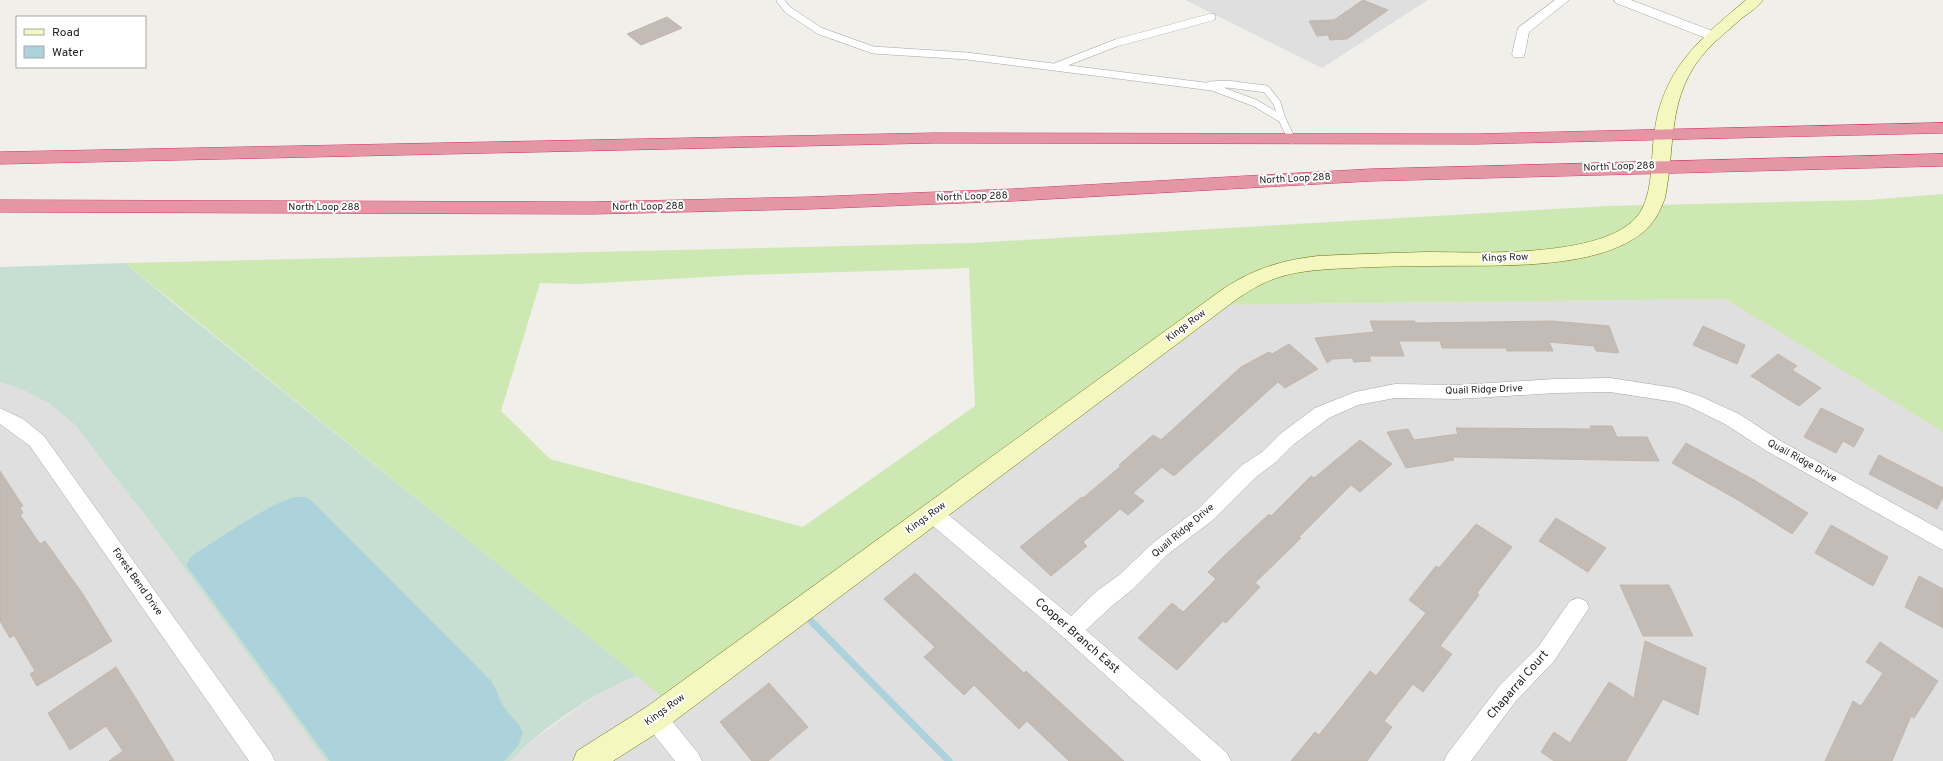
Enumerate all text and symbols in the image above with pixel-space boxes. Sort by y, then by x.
legend [16,16,146,68]
text: Road [52,25,80,41]
text: Water [52,45,84,61]
street label: North Loop 288 [1583,159,1655,175]
street label: North Loop 288 [1259,171,1331,187]
street label: North Loop 288 [936,189,1008,205]
street label: North Loop 288 [612,200,684,214]
street label: North Loop 288 [288,201,360,214]
street label: Kings Row [1481,251,1529,265]
street label: Kings Row [1163,307,1209,345]
street label: Quail Ridge Drive [1445,382,1523,398]
street label: Quail Ridge Drive [1765,437,1839,485]
street label: Kings Row [903,499,949,537]
street label: Quail Ridge Drive [1149,501,1217,561]
street label: Forest Bend Drive [109,546,165,618]
street label: Cooper Branch East [1031,595,1123,677]
street label: Chaparral Court [1484,647,1552,723]
street label: Kings Row [642,691,688,729]

